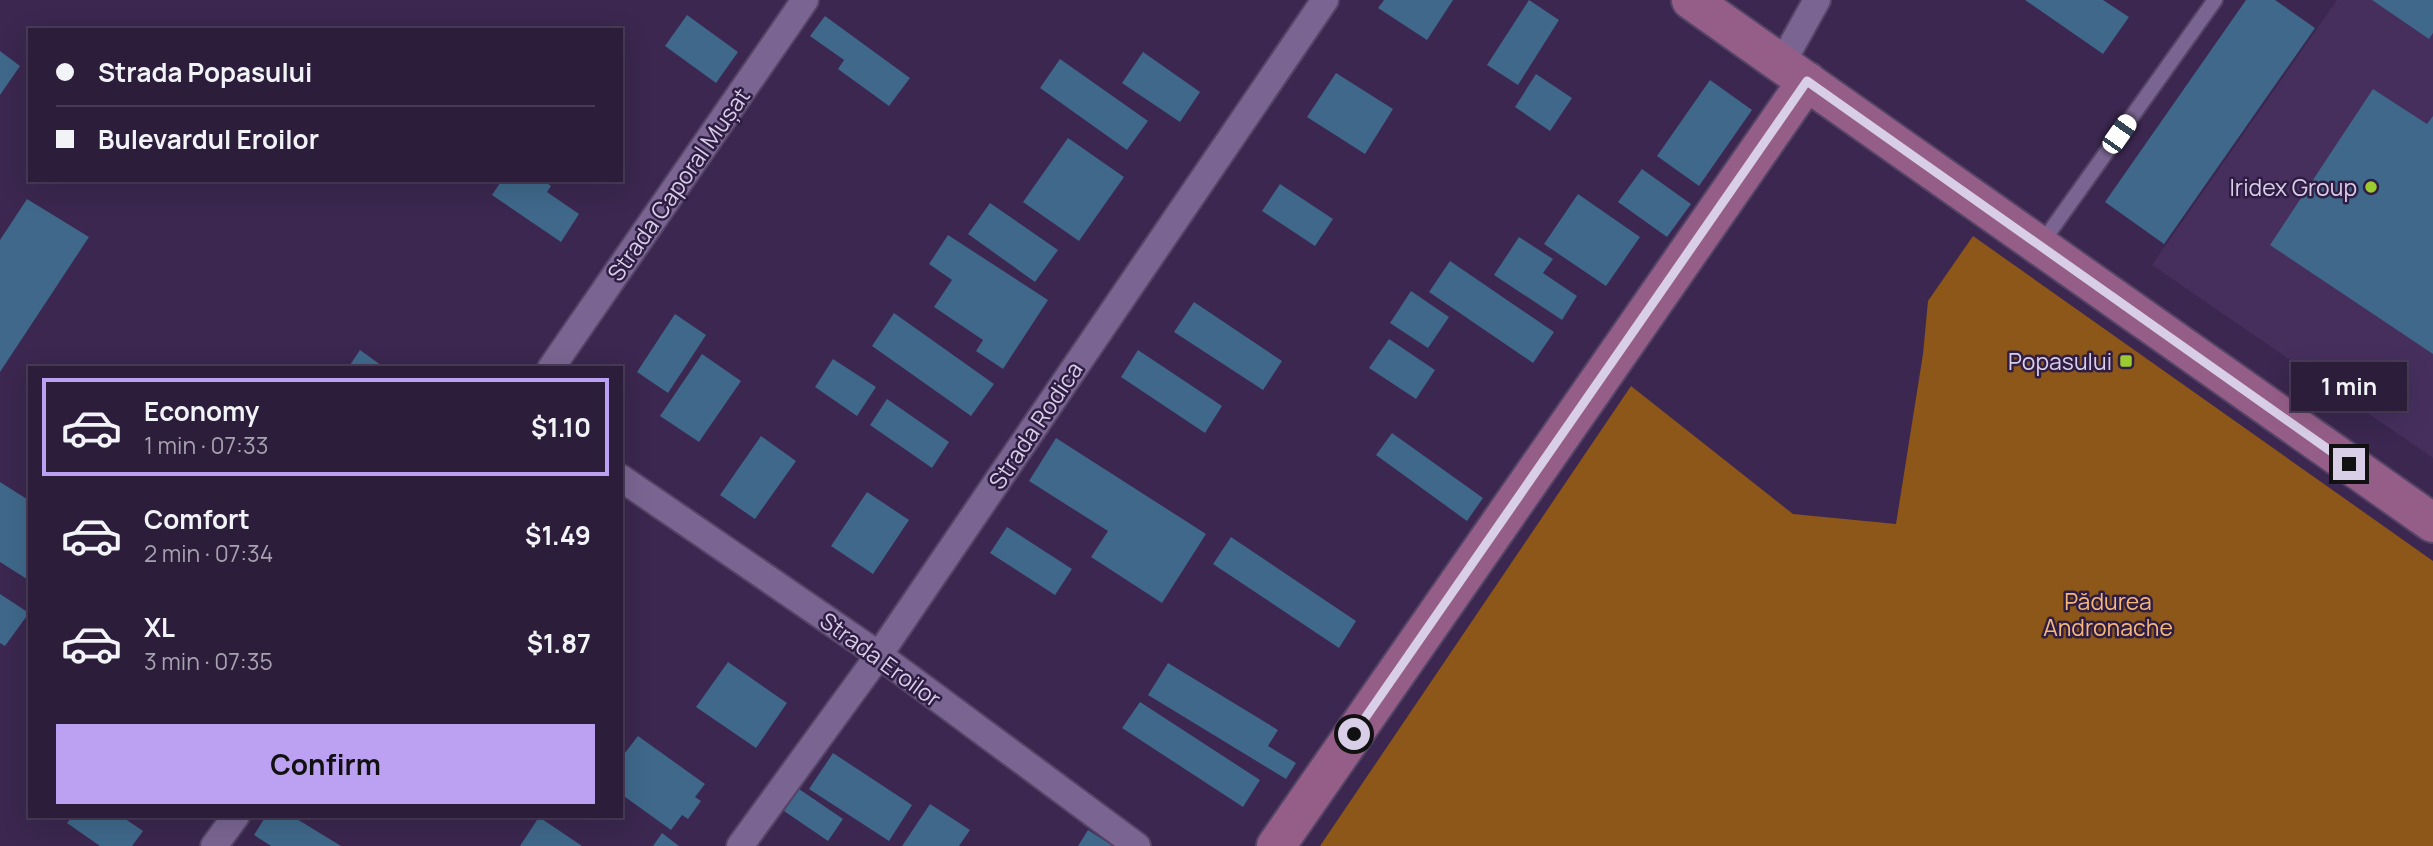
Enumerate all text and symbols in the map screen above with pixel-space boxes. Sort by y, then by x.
text: Strada Popasului [98,54,312,90]
street label: Strada Caporal Mușat [599,81,757,287]
car [2099,111,2140,157]
text: Bulevardul Eroilor [98,121,319,157]
place label: Iridex Group [2229,171,2357,203]
marker: Iridex Group [2363,179,2379,195]
place label: Popasului [2008,345,2112,377]
marker: Popasului [2118,353,2134,369]
street label: Strada Rodica [980,355,1090,495]
callout: 1 min [2291,363,2407,412]
text: 1 min [2321,370,2377,402]
text: Economy [144,393,259,429]
icon: car [60,396,123,459]
text: $1.10 [531,409,591,445]
text: 1 min · 07:33 [144,429,268,461]
route end [2333,448,2365,480]
text: Comfort [144,501,250,537]
icon: car [60,504,123,567]
text: $1.49 [525,517,591,553]
text: 2 min · 07:34 [144,537,273,569]
park label: Pădurea Andronache [2043,585,2173,643]
street label: Strada Eroilor [814,604,948,714]
text: XL [144,609,175,645]
icon: car [60,612,123,675]
text: $1.87 [527,625,591,661]
text: 3 min · 07:35 [144,645,273,677]
route start [1338,718,1370,750]
button: Confirm [56,724,595,804]

